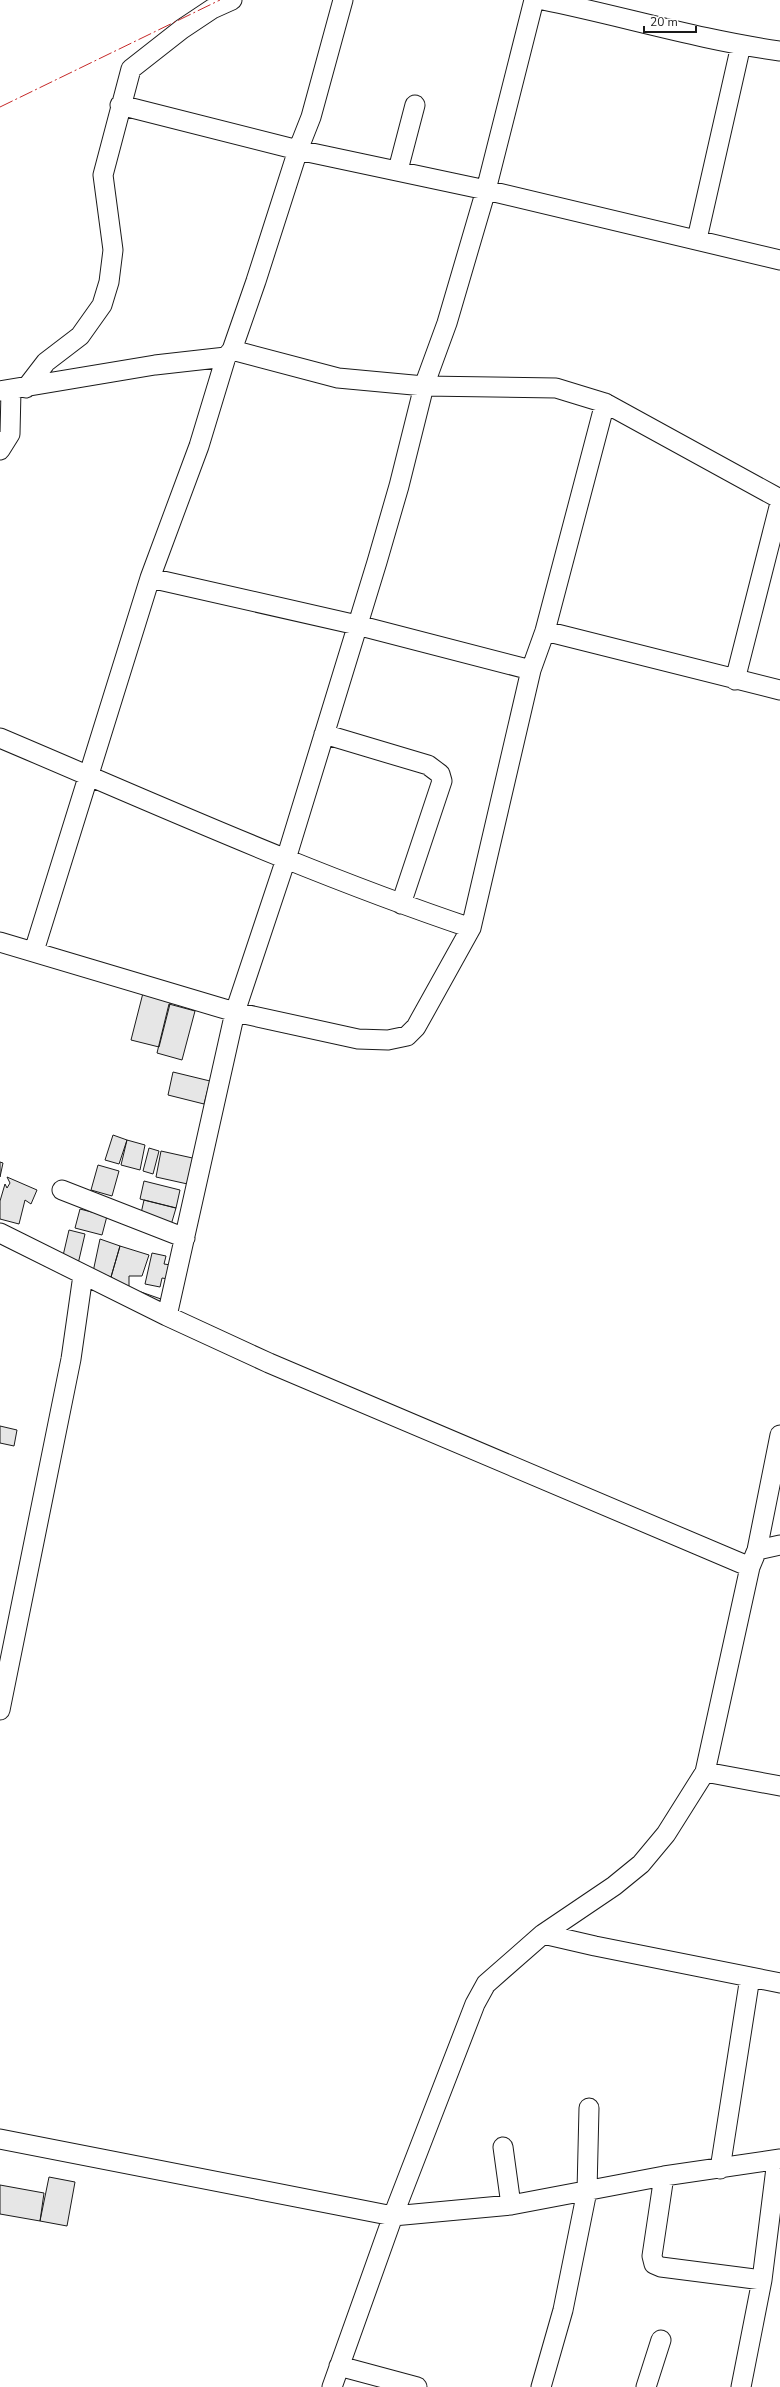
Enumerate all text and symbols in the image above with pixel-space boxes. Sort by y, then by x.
scale bar [644,8,696,34]
text: 20 m [650,14,678,30]

